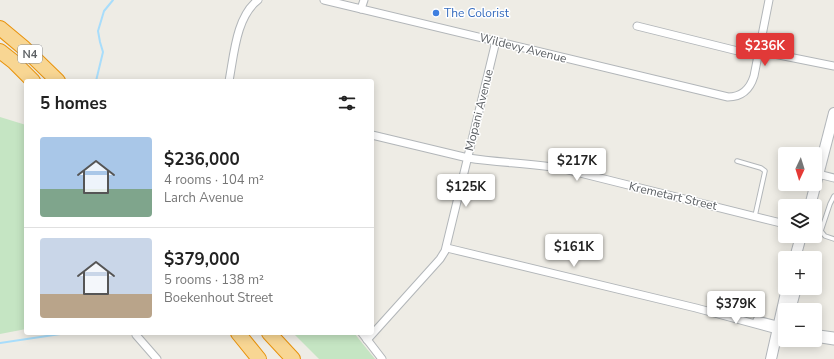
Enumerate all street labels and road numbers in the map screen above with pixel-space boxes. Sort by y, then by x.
street label: Wildevy Avenue [478,29,568,67]
road number: N4 [18,45,42,63]
street label: Mopani Avenue [461,67,497,153]
street label: Kremetart Street [627,178,719,214]

